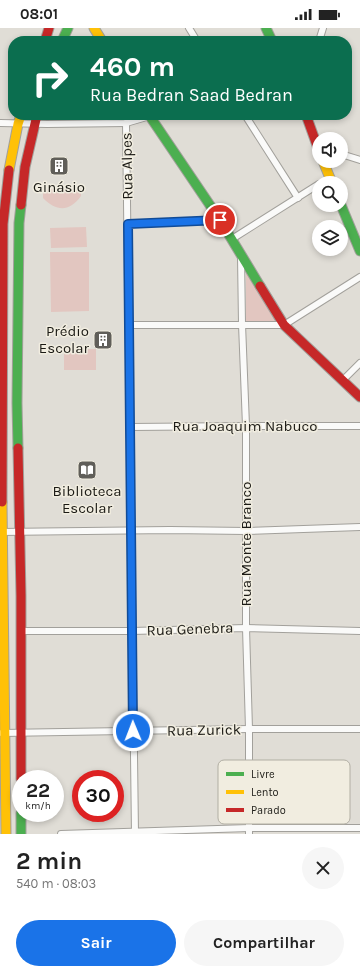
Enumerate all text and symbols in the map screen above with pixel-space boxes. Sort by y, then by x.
text: 08:01 [20,5,58,23]
text: 460 m [90,50,175,83]
icon: right [24,52,76,104]
text: Rua Bedran Saad Bedran [90,84,293,106]
street label: Rua Alpes [117,132,137,200]
map controls [312,132,348,256]
button: sound [312,132,348,168]
building icon: Ginásio [48,155,70,177]
button: search [312,176,348,212]
place label: Ginásio [33,178,85,196]
pin [203,203,237,237]
icon: arrive [209,209,231,231]
button: layers [312,220,348,256]
place label: Prédio Escolar [39,322,90,357]
building icon: Prédio Escolar [92,329,114,351]
street label: Rua Joaquim Nabuco [173,417,317,435]
library icon: Biblioteca Escolar [76,459,98,481]
place label: Biblioteca Escolar [53,482,121,517]
street label: Rua Monte Branco [237,482,255,606]
street label: Rua Genebra [146,618,234,640]
position arrow [112,710,154,752]
street label: Rua Zurick [167,720,241,740]
legend [218,760,350,824]
text: Livre [251,768,275,781]
speed limit sign: 30 [72,770,124,822]
text: 22 [26,779,50,802]
text: Lento [251,786,279,799]
text: km/h [25,800,51,812]
text: Parado [251,804,286,817]
text: 2 min [16,847,82,875]
button: close [302,847,344,889]
text: 540 m · 08:03 [16,876,96,891]
button: Sair [16,920,176,966]
button: Compartilhar [184,920,344,966]

